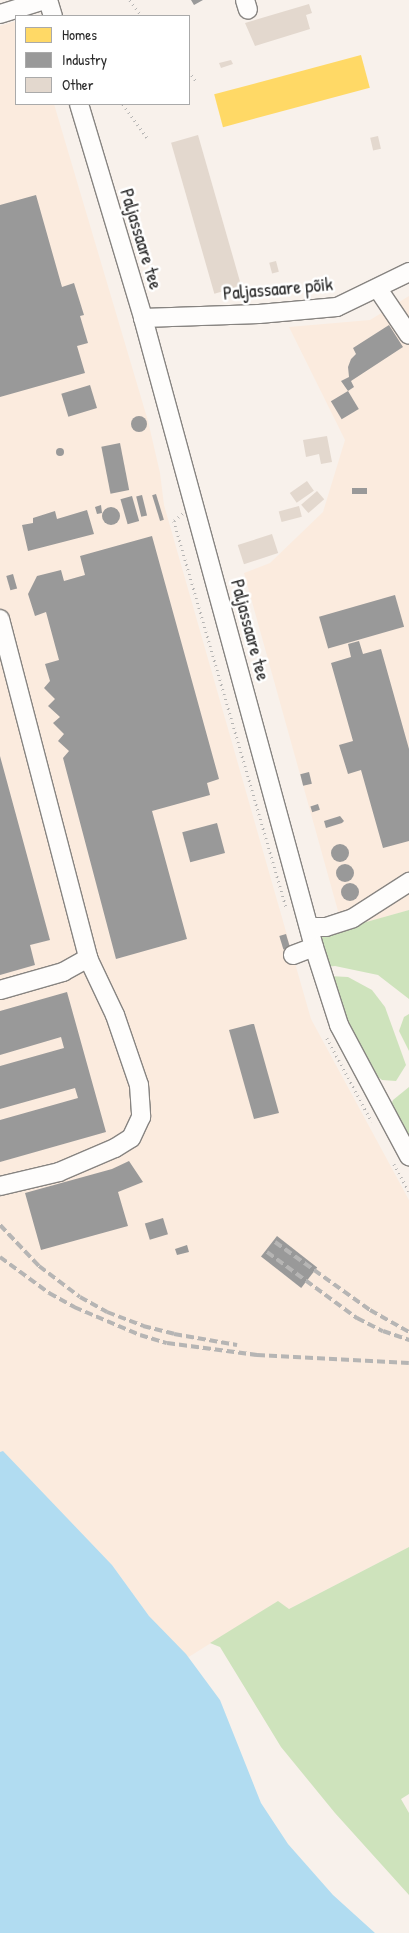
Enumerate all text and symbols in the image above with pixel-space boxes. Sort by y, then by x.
legend [15,15,190,105]
text: Homes [62,24,97,45]
text: Industry [62,49,107,70]
text: Other [62,74,94,95]
street label: Paljassaare tee [115,186,167,292]
street label: Paljassaare põik [222,273,334,305]
street label: Paljassaare tee [226,577,274,683]

